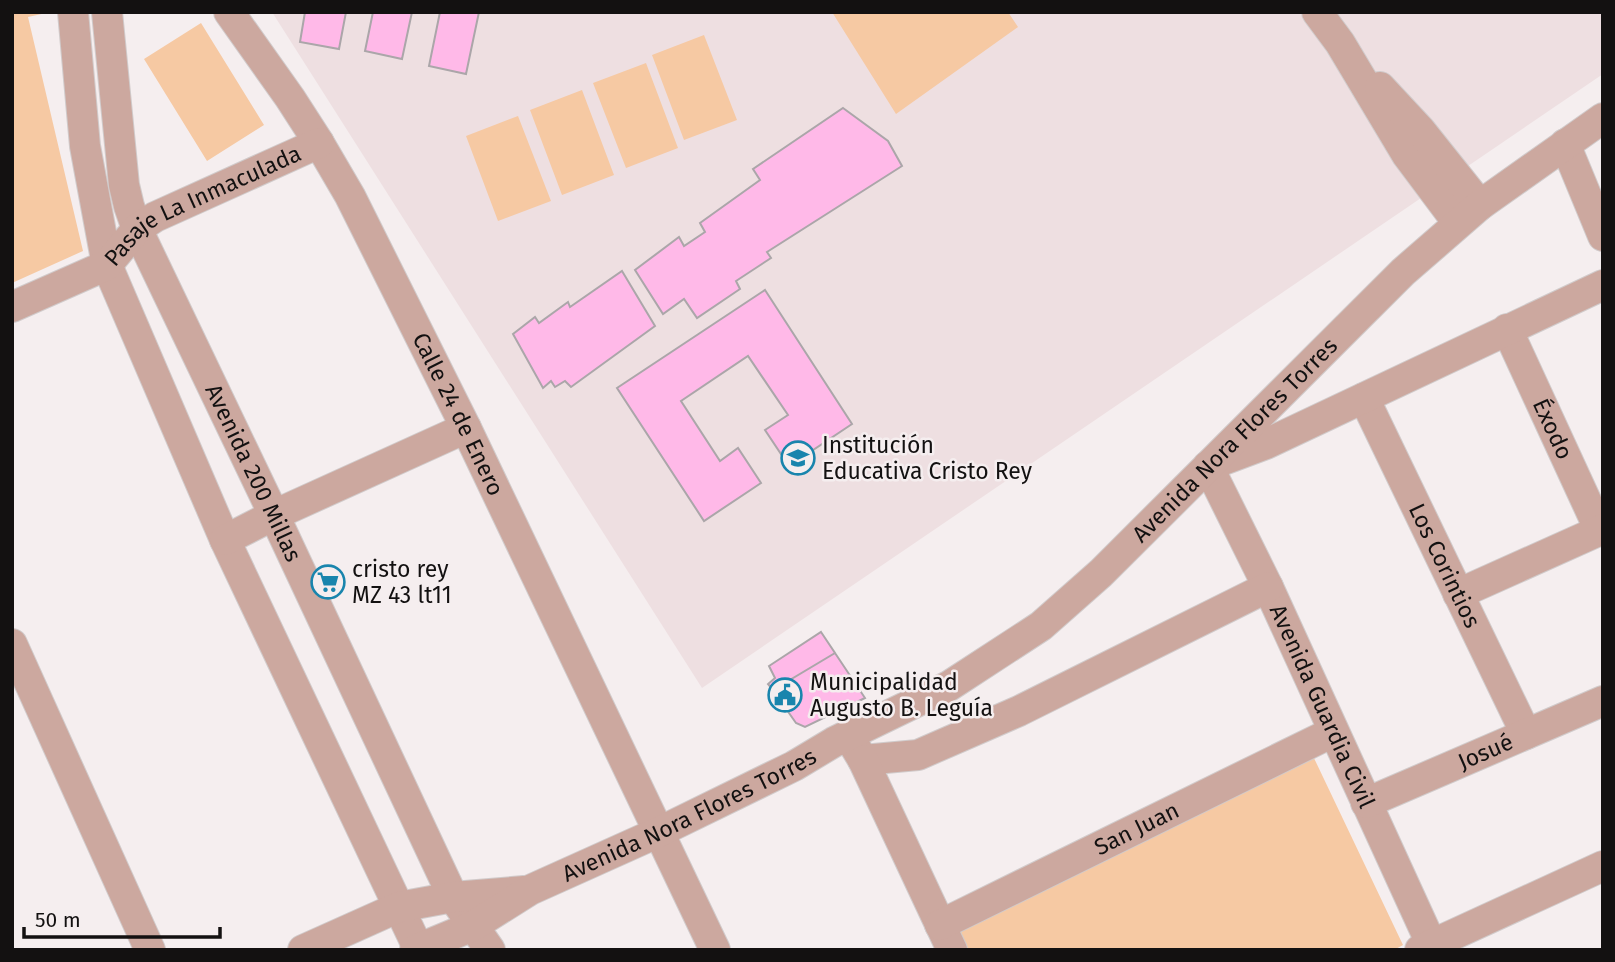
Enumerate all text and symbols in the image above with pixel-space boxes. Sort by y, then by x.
street label: Pasaje La Inmaculada [98,139,305,272]
street label: Calle 24 de Enero [407,328,510,500]
street label: Avenida Nora Flores Torres [1126,332,1343,548]
street label: Avenida 200 Millas [199,379,308,566]
street label: Éxodo [1527,394,1579,464]
place label: Institución Educativa Cristo Rey [822,431,1033,485]
school or university icon: Institución Educativa Cristo Rey [779,439,817,477]
street label: Los Corintios [1403,499,1487,632]
place label: cristo rey MZ 43 lt11 [352,555,452,609]
supermarket icon: cristo rey MZ 43 lt11 [309,563,347,601]
street label: Avenida Guardia Civil [1264,600,1381,813]
place label: Municipalidad Augusto B. Leguía [810,668,993,722]
public building icon: Municipalidad Augusto B. Leguía [766,676,804,714]
street label: Josué [1454,727,1517,776]
street label: Avenida Nora Flores Torres [558,742,821,888]
street label: San Juan [1090,796,1184,861]
scale bar [24,895,220,939]
text: 50 m [35,907,81,933]

